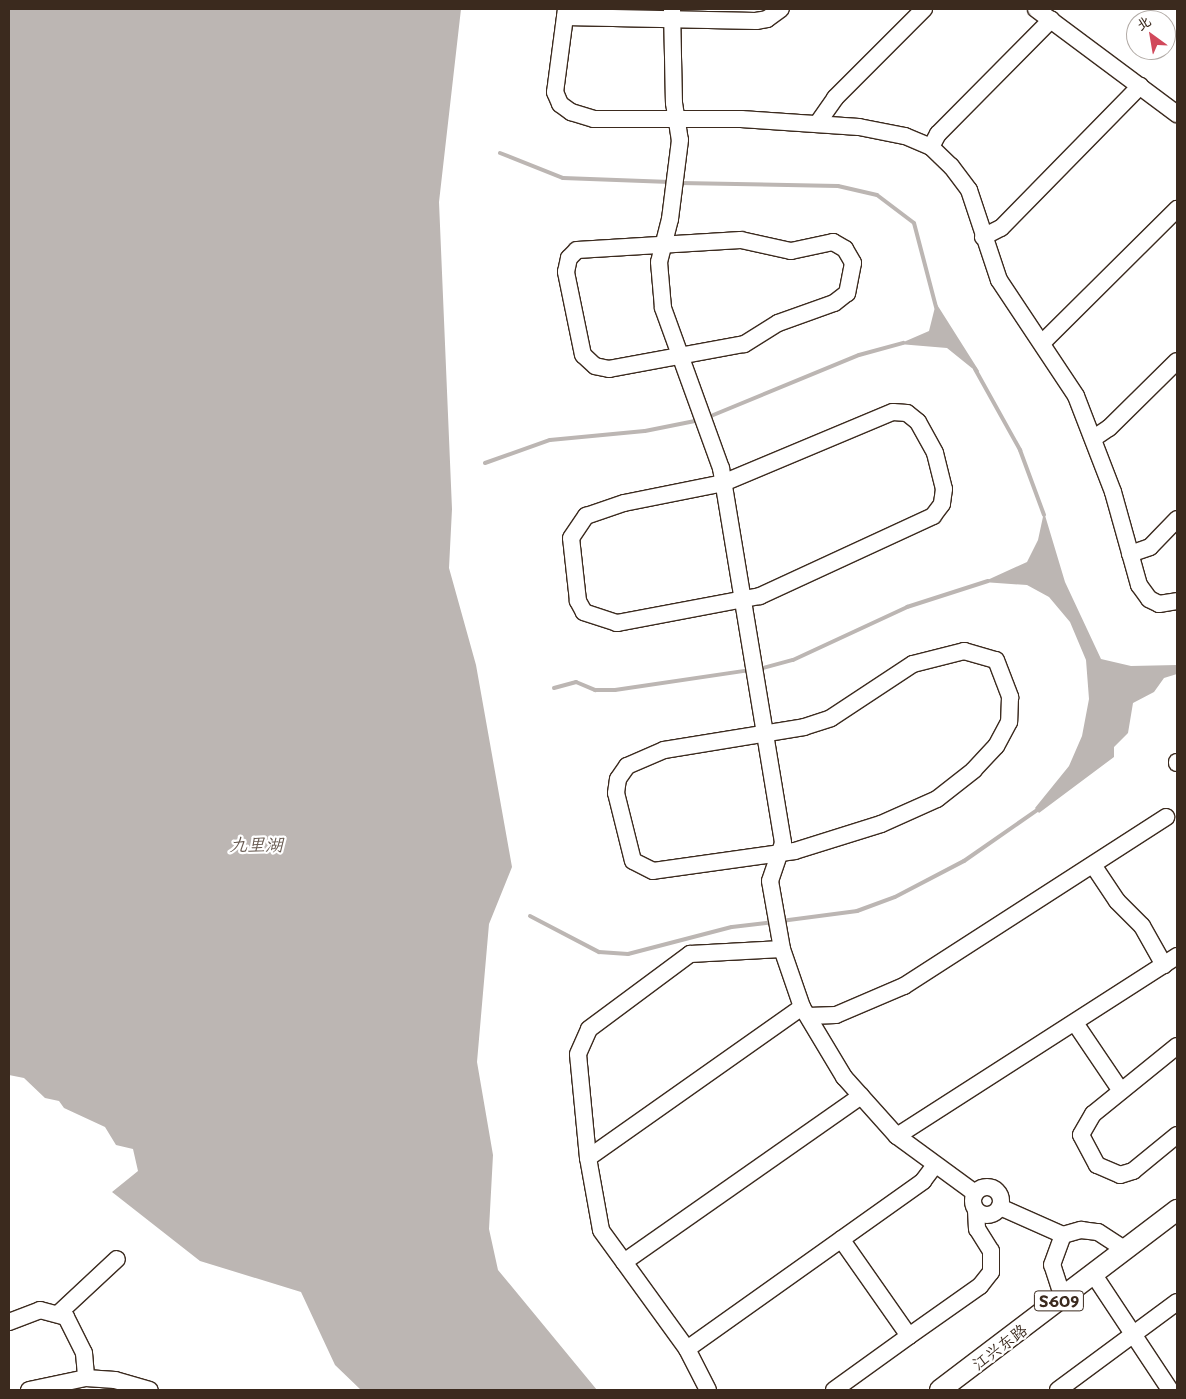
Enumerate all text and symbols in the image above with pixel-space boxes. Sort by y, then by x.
north arrow [1126,10,1176,60]
text: 北 [1132,10,1155,35]
water label: 九里湖 [229,833,283,855]
road number: S609 [1033,1288,1085,1314]
street label: 江兴东路 [968,1319,1030,1373]

